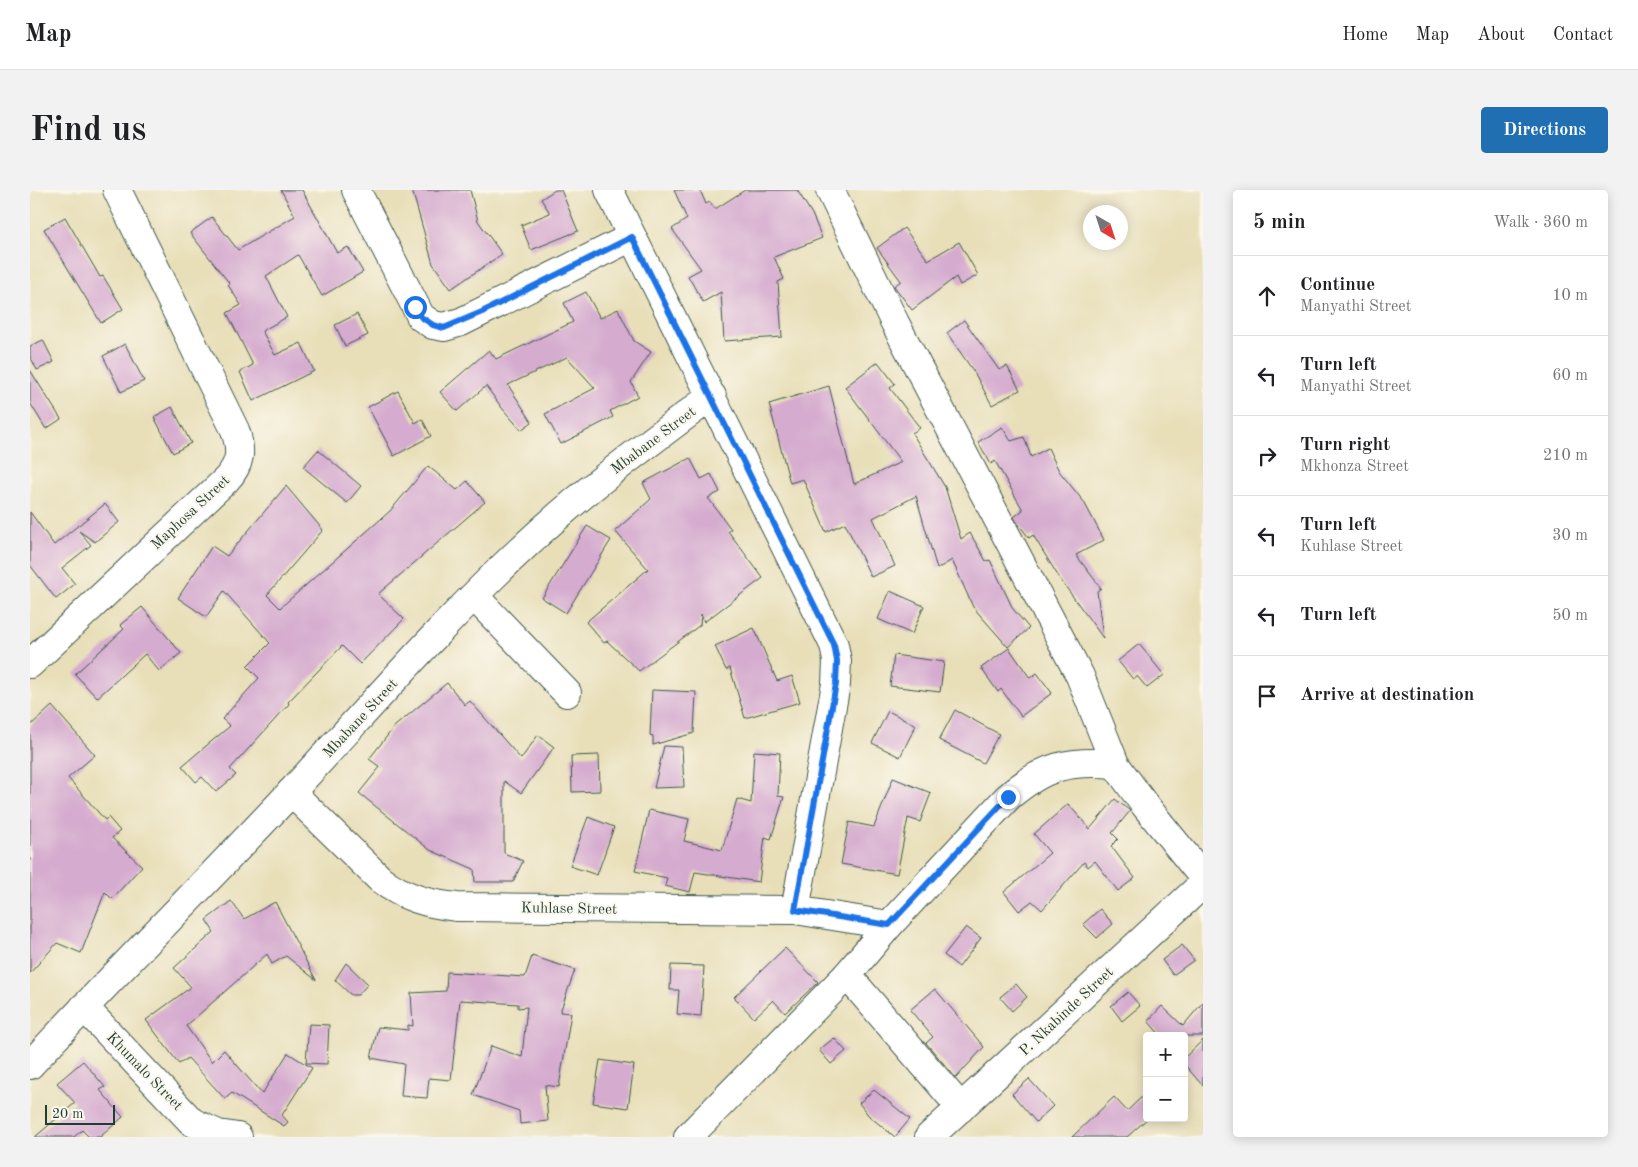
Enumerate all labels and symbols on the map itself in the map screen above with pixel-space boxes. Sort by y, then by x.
north arrow [1083,205,1128,250]
route start [404,296,427,319]
street label: Mbabane Street [609,405,699,478]
street label: Maphosa Street [149,473,233,553]
street label: Mbabane Street [321,677,401,761]
route end [997,786,1020,809]
street label: Kuhlase Street [521,901,617,918]
street label: P. Nkabinde Street [1017,965,1117,1059]
street label: Khumalo Street [103,1030,185,1114]
scale bar [45,1102,115,1125]

